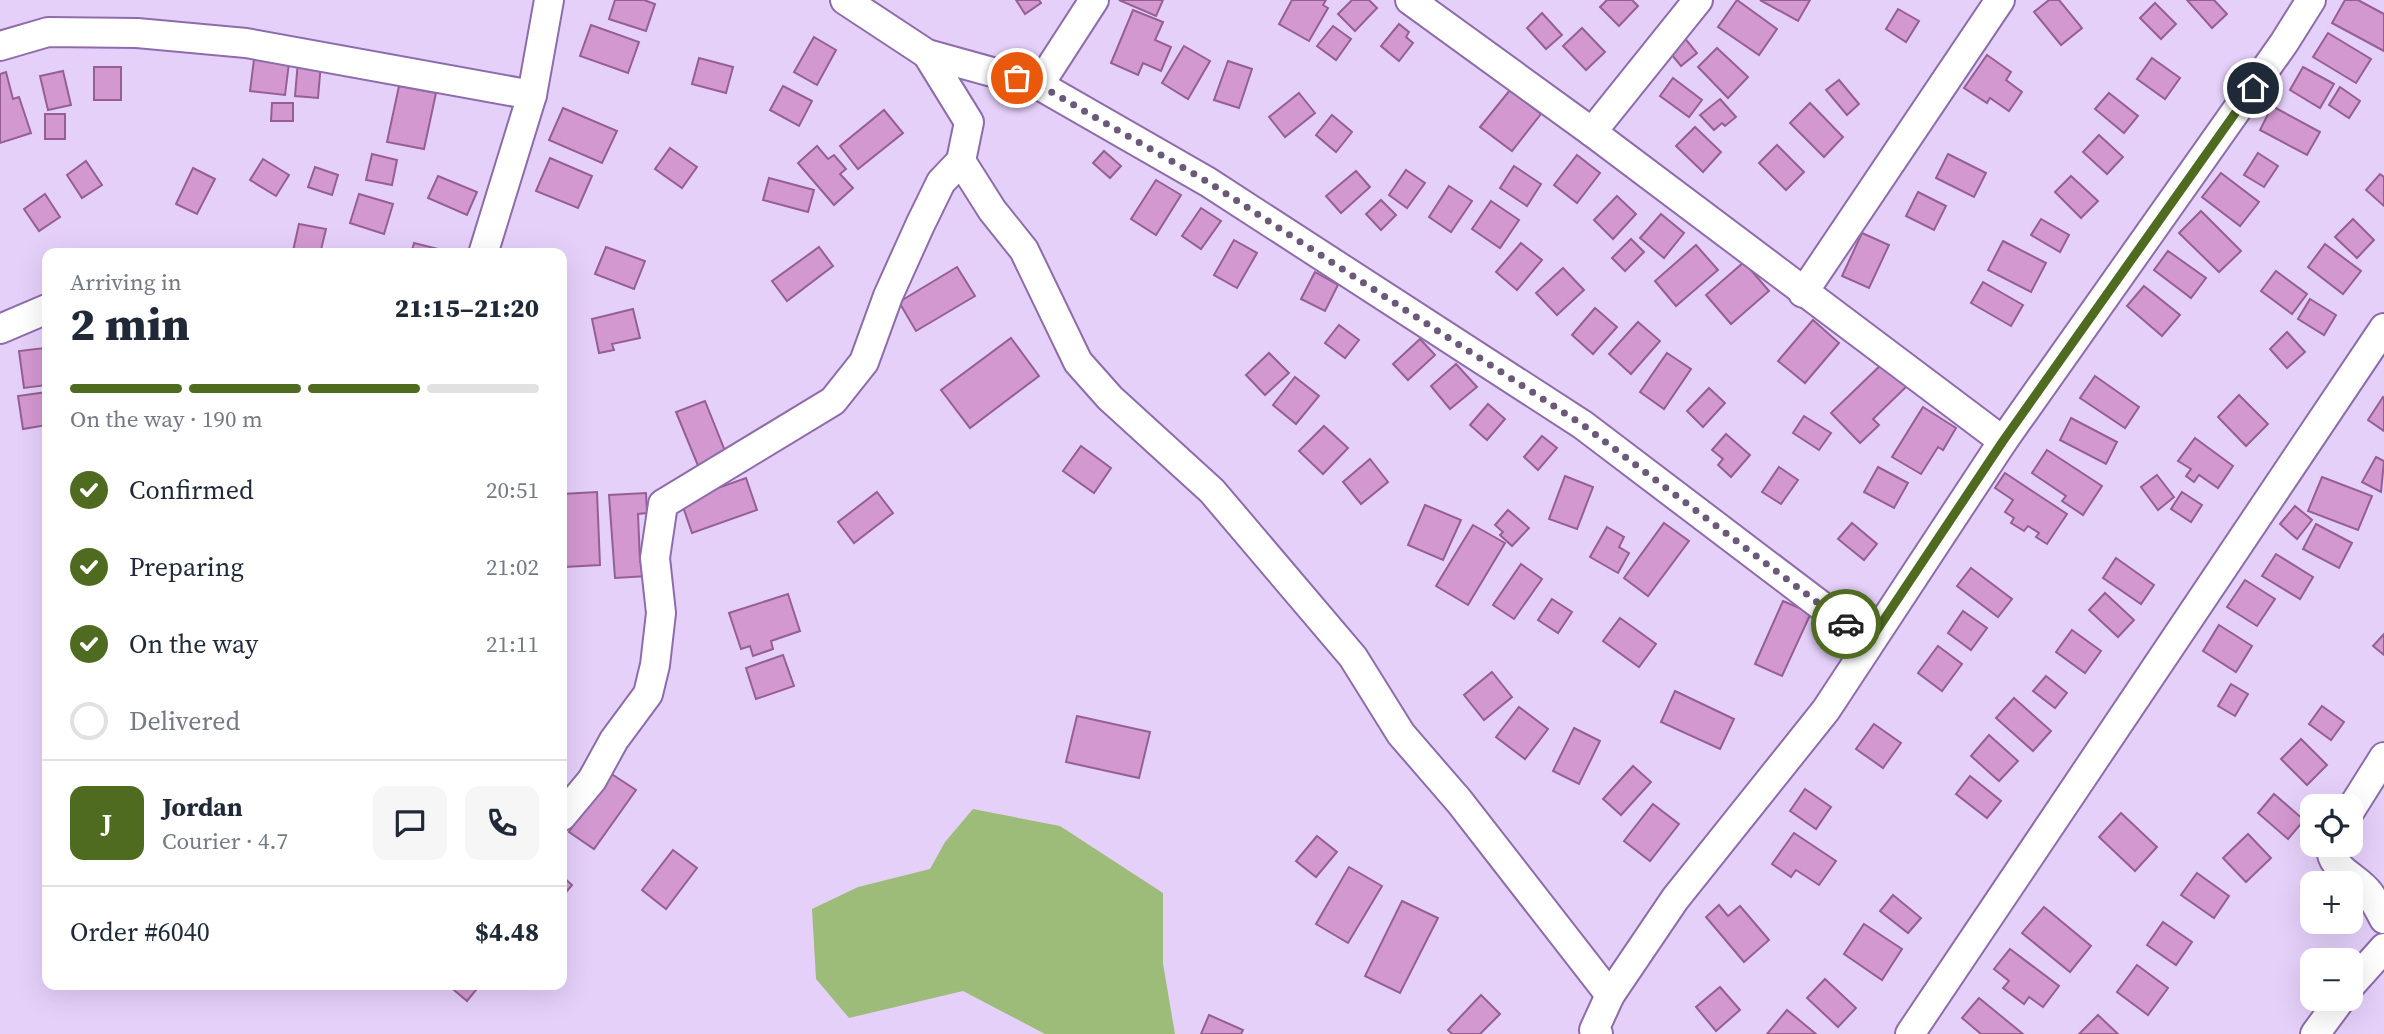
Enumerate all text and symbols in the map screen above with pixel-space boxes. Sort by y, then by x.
pin [987,48,1047,108]
pin [2223,58,2283,118]
icon: bag [998,59,1036,97]
icon: home [2234,69,2272,107]
text: Arriving in [70,266,182,298]
text: 21:15–21:20 [395,290,539,326]
text: 2 min [70,292,190,355]
text: On the way · 190 m [70,403,263,435]
icon: check [70,471,108,509]
text: Confirmed [129,472,254,508]
text: 20:51 [486,474,539,506]
icon: check [70,548,108,586]
text: Preparing [129,549,244,585]
text: 21:02 [486,551,539,583]
courier [1811,589,1881,659]
icon: car [1827,605,1865,643]
icon: check [70,625,108,663]
text: On the way [129,626,258,662]
text: 21:11 [486,628,539,660]
text: Delivered [129,703,240,739]
button: chat [373,786,447,860]
button: phone [465,786,539,860]
text: Jordan [162,789,243,825]
map controls [2300,794,2363,1011]
button: locate [2300,794,2363,857]
text: J [102,805,112,841]
text: Courier · 4.7 [162,825,288,857]
button: + [2300,871,2363,934]
text: Order #6040 [70,914,210,950]
text: $4.48 [475,914,539,950]
button: − [2300,948,2363,1011]

